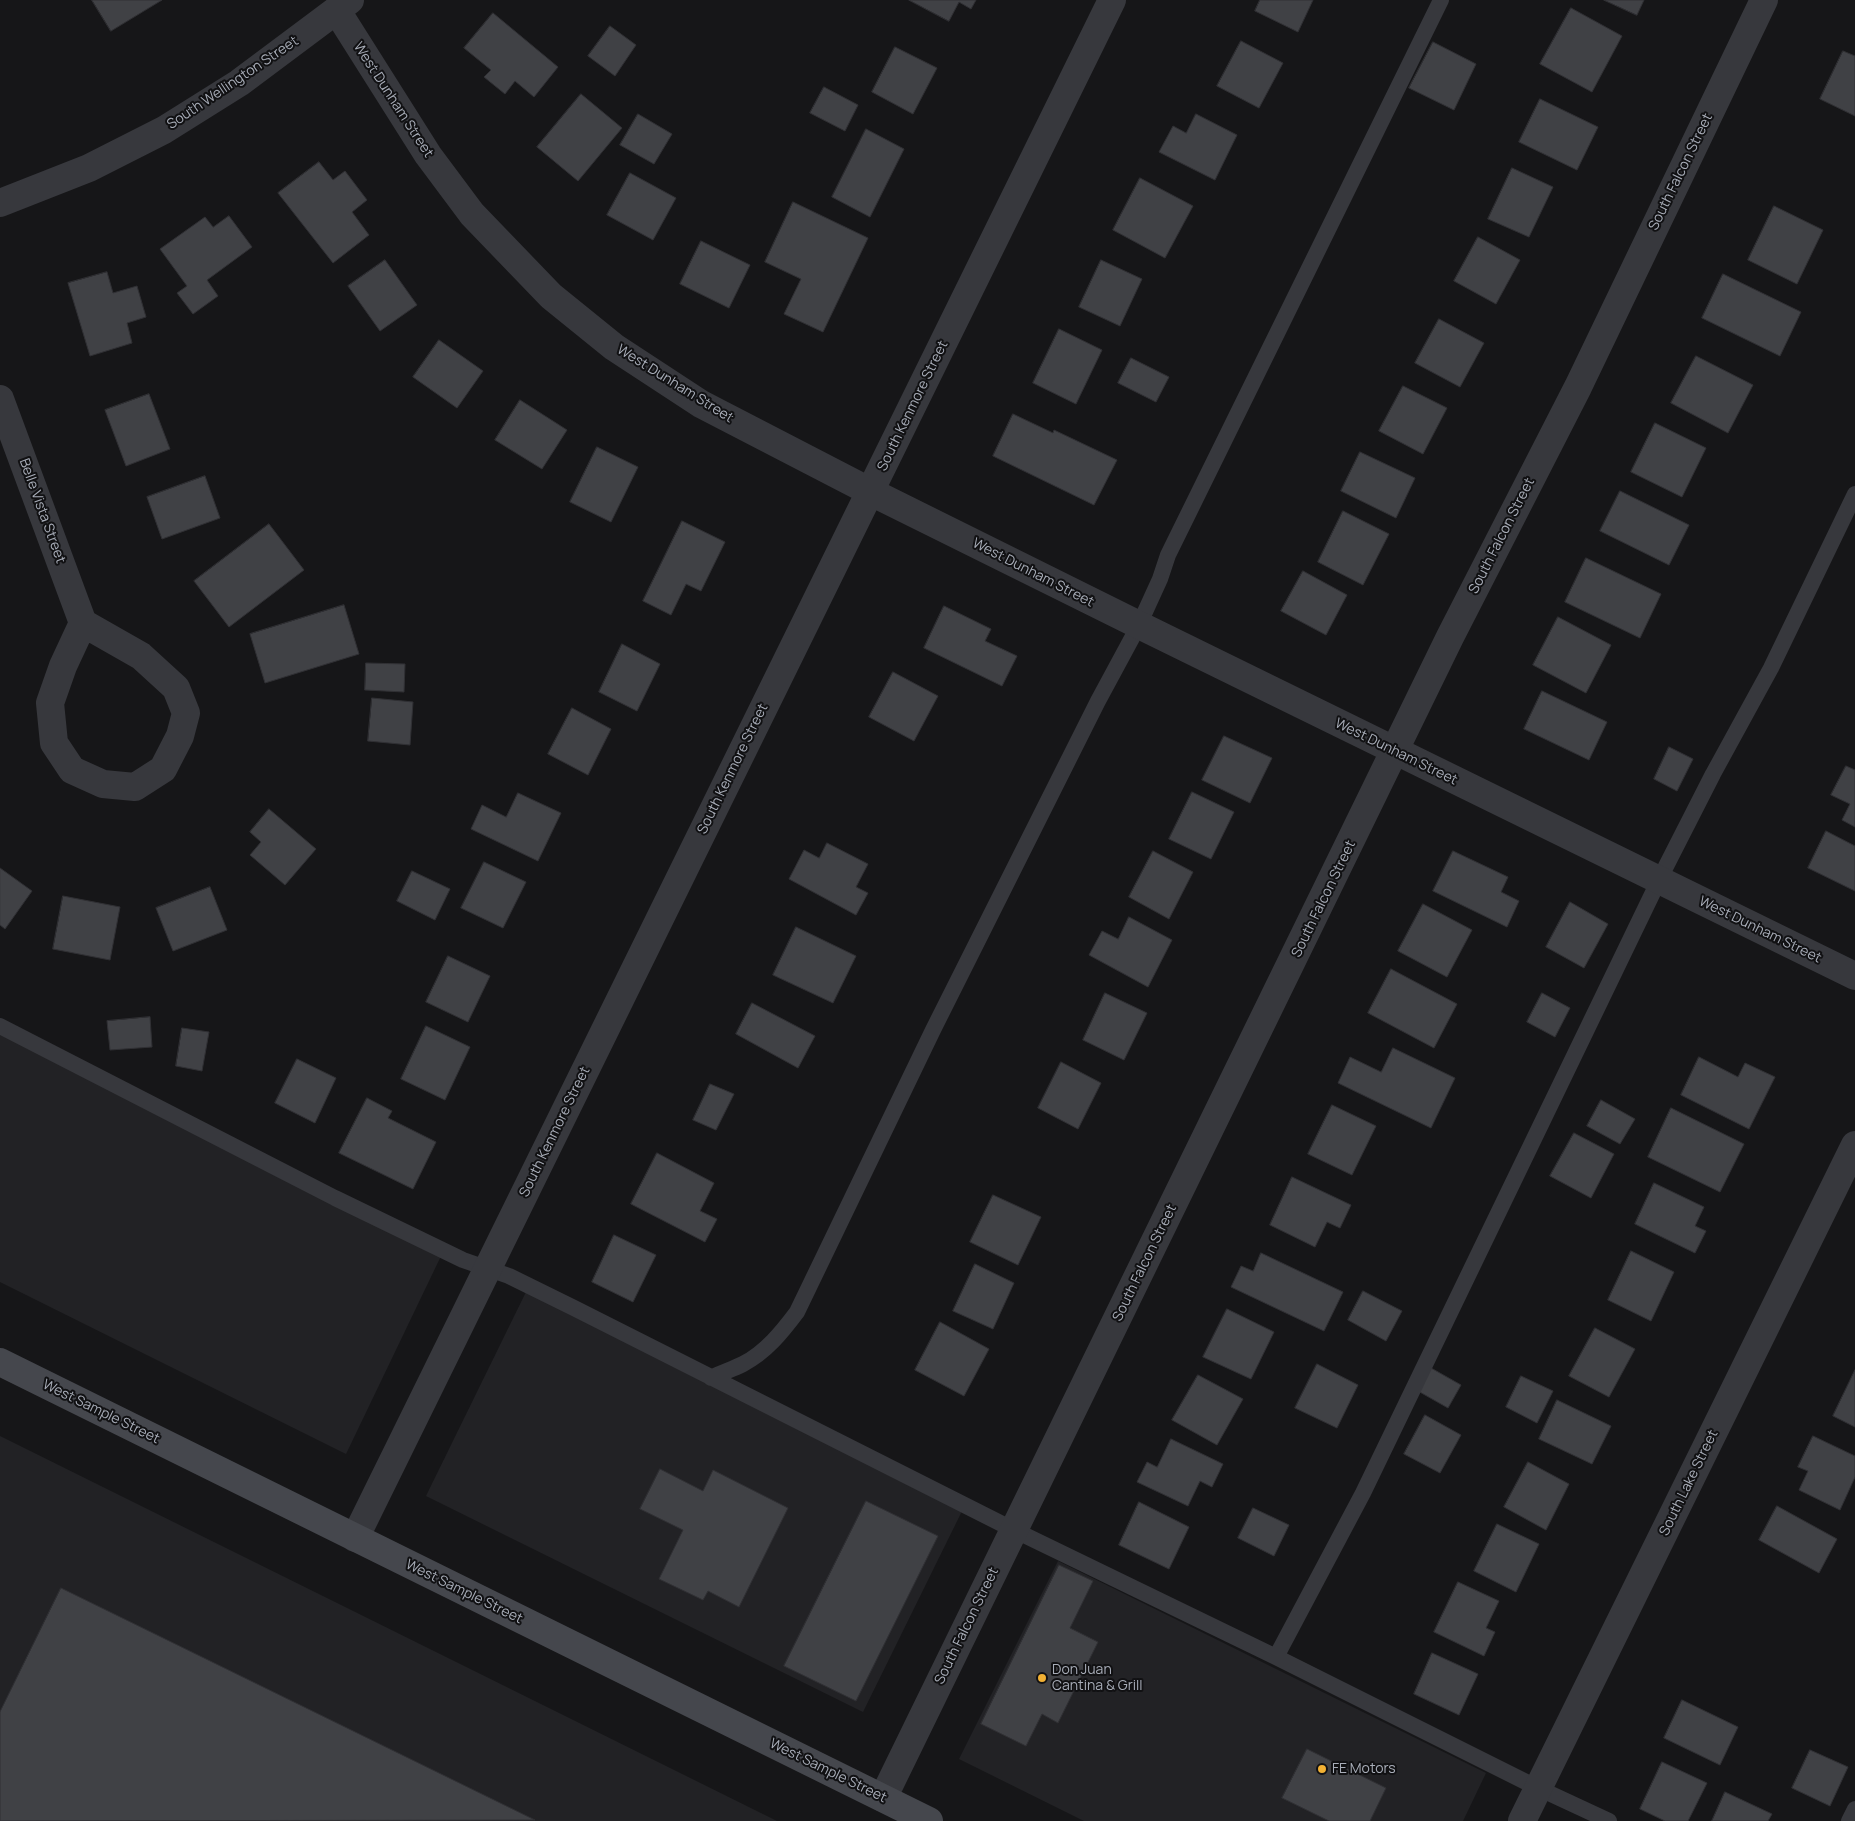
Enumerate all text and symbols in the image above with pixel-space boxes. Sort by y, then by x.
street label: South Wellington Street [164,33,302,133]
street label: West Dunham Street [349,39,437,161]
street label: South Falcon Street [1645,111,1717,233]
street label: South Kenmore Street [874,338,952,474]
street label: West Dunham Street [614,341,736,427]
street label: Belle Vista Street [15,456,69,566]
street label: South Falcon Street [1466,475,1538,597]
street label: West Dunham Street [969,535,1097,611]
street label: South Kenmore Street [694,701,772,837]
street label: West Dunham Street [1332,715,1460,789]
street label: South Falcon Street [1288,838,1360,960]
street label: West Dunham Street [1696,893,1824,967]
street label: South Kenmore Street [516,1064,594,1200]
street label: South Falcon Street [1109,1202,1181,1324]
street label: West Sample Street [40,1376,162,1448]
street label: South Lake Street [1656,1427,1722,1539]
street label: West Sample Street [403,1556,525,1628]
street label: South Falcon Street [931,1565,1003,1687]
place label: Don Juan Cantina & Grill [1052,1662,1143,1694]
marker: Don Juan Cantina & Grill [1036,1672,1048,1684]
street label: West Sample Street [767,1735,889,1807]
place label: FE Motors [1332,1761,1396,1777]
marker: FE Motors [1316,1763,1328,1775]

